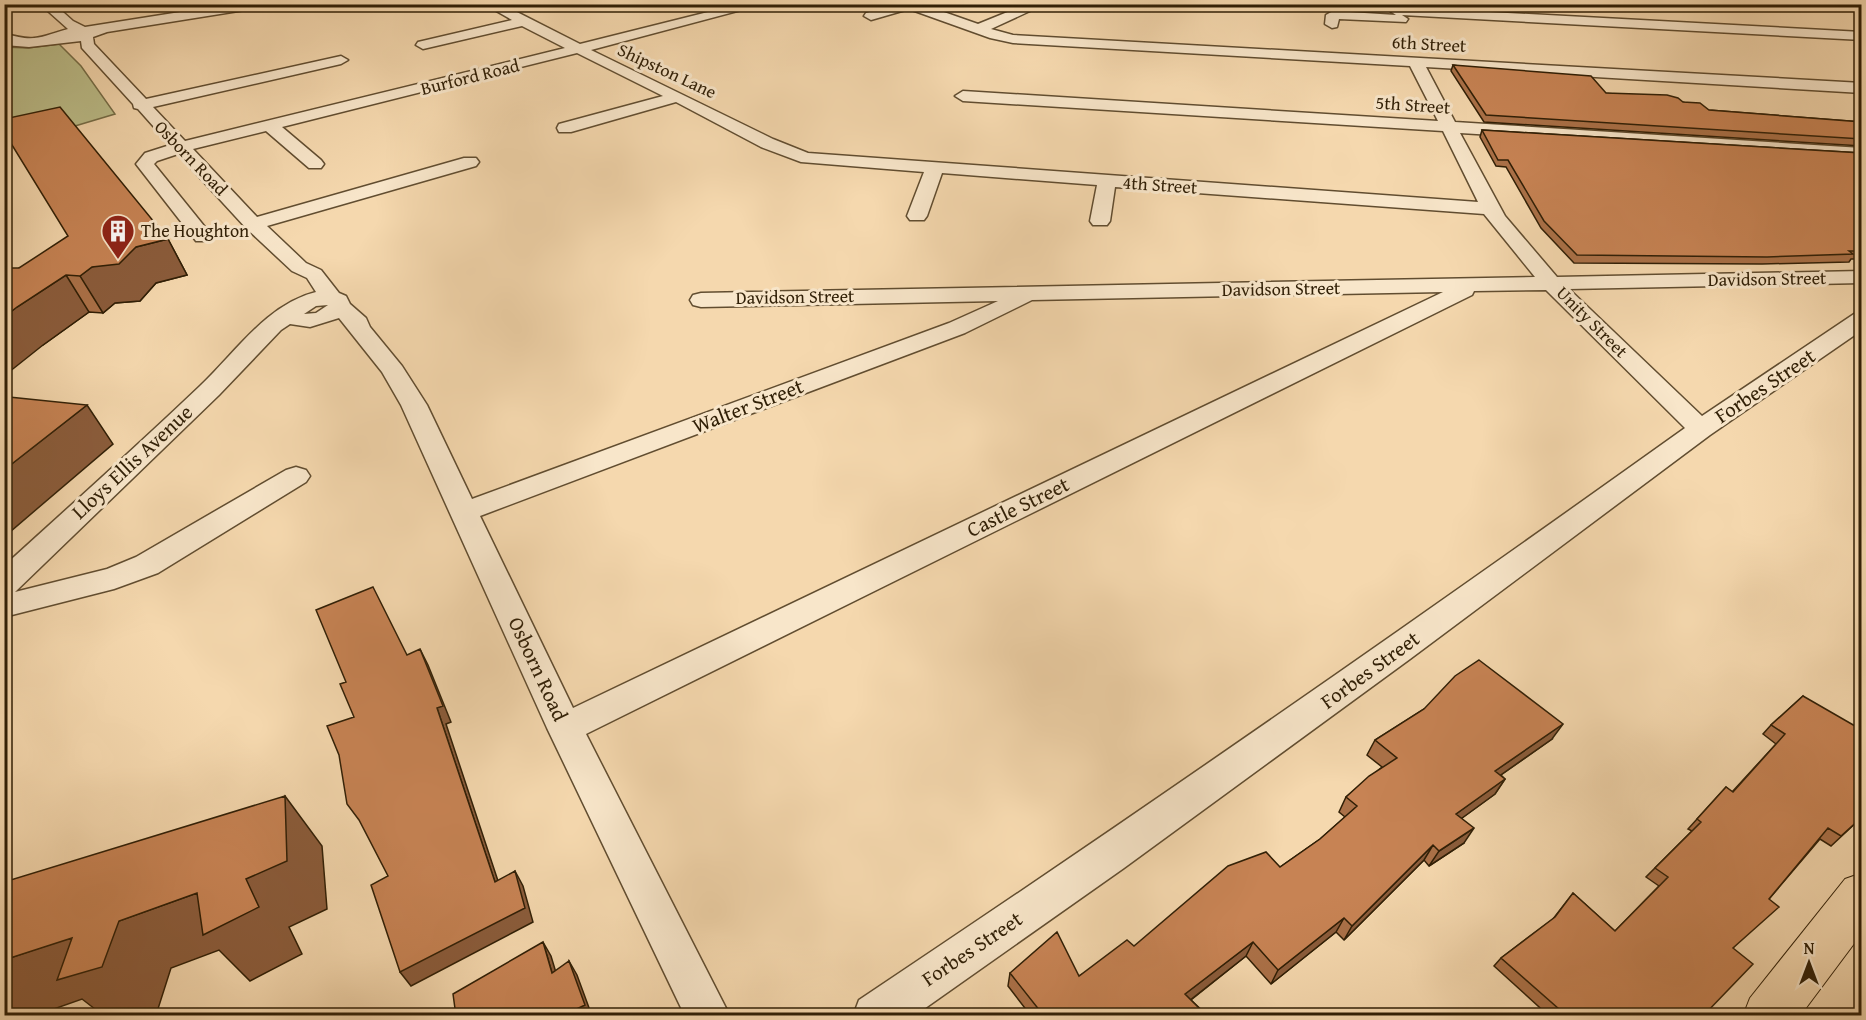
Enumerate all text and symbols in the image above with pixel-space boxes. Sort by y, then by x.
street label: 6th Street [1391,28,1468,59]
street label: Shipston Lane [613,36,721,105]
street label: Burford Road [418,51,522,102]
street label: 5th Street [1375,88,1452,121]
street label: Osborn Road [148,114,235,202]
street label: 4th Street [1122,168,1199,201]
building icon: The Houghton [100,213,136,260]
place label: The Houghton [141,217,249,244]
street label: Davidson Street [1707,264,1827,293]
street label: Davidson Street [1221,274,1341,303]
street label: Unity Street [1550,280,1635,364]
street label: Davidson Street [735,282,855,311]
street label: Forbes Street [1708,340,1822,431]
street label: Walter Street [688,370,808,441]
street label: Lloys Ellis Avenue [64,397,199,526]
street label: Castle Street [961,468,1075,545]
street label: Osborn Road [501,612,576,727]
street label: Forbes Street [1314,623,1426,716]
street label: Forbes Street [915,903,1029,994]
north arrow [1779,933,1839,993]
text: N [1804,936,1815,960]

